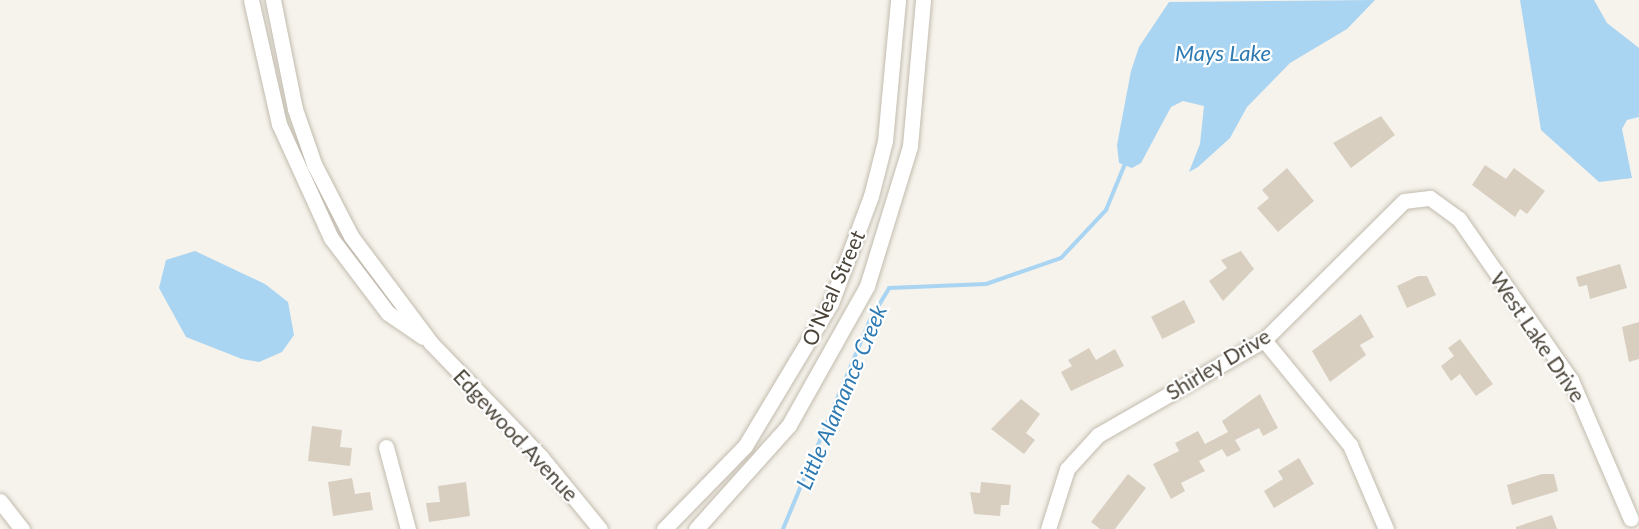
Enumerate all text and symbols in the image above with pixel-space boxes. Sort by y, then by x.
water label: Mays Lake [1175,40,1271,66]
street label: O'Neal Street [796,226,870,350]
street label: West Lake Drive [1485,267,1591,407]
water label: Little Alamance Creek [790,301,892,493]
street label: Shirley Drive [1161,323,1275,405]
street label: Edgewood Avenue [448,364,584,506]

